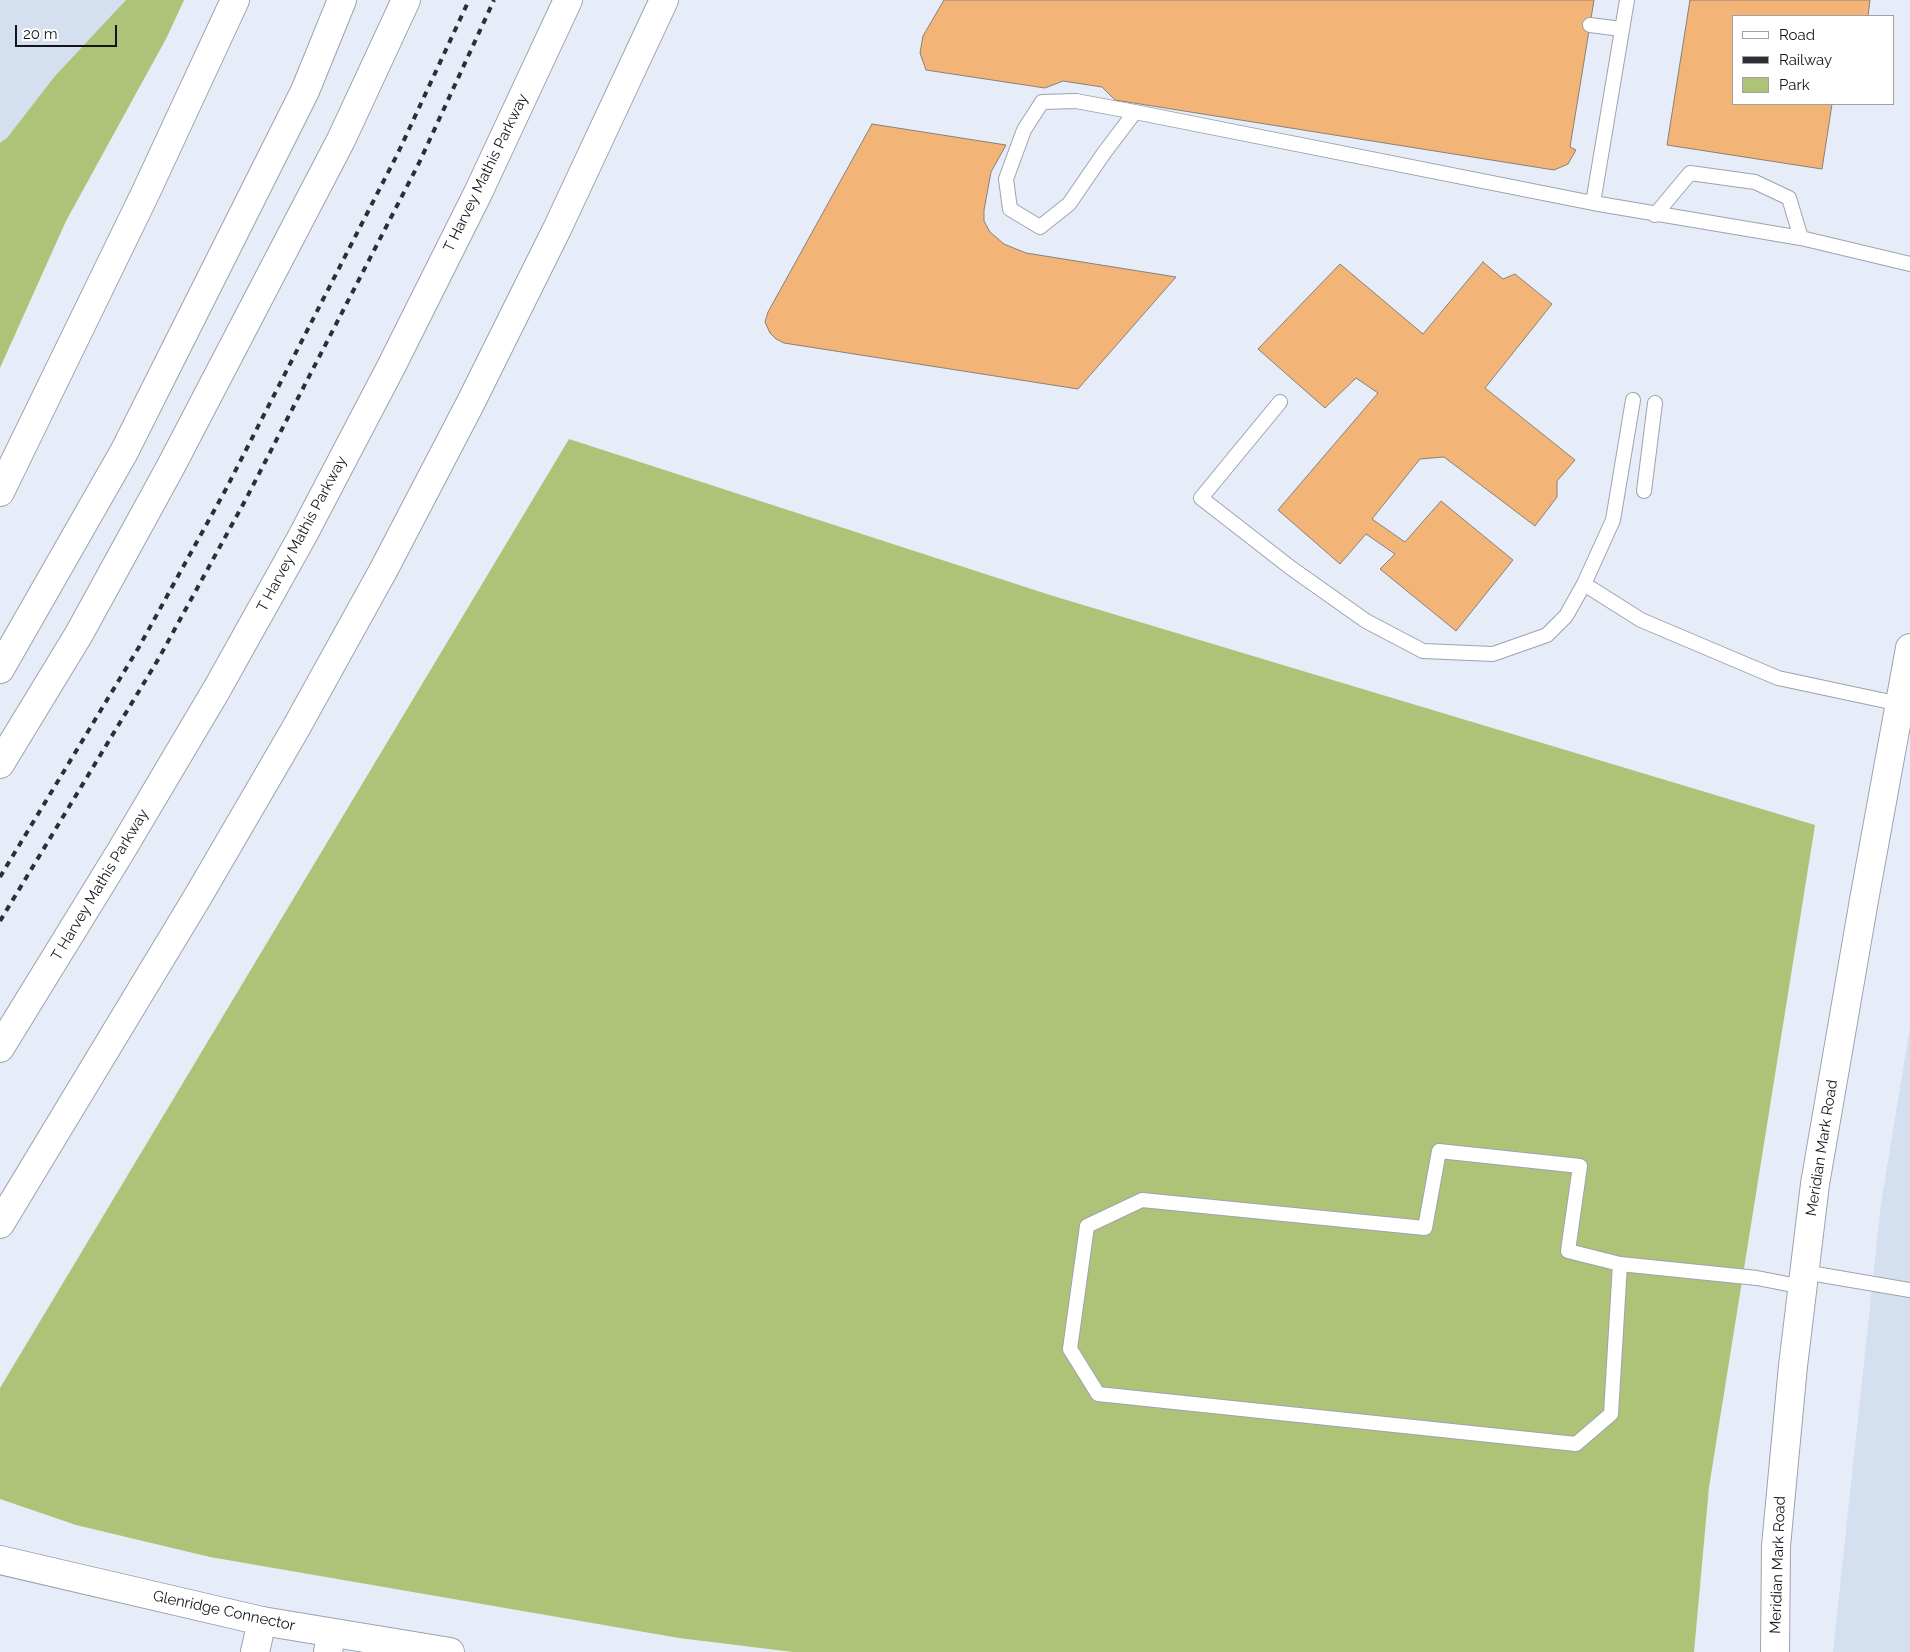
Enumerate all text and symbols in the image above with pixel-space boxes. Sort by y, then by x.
scale bar [18,15,120,47]
legend [1732,15,1895,105]
text: 20 m [23,25,58,43]
text: Road [1779,26,1815,44]
text: Railway [1779,51,1832,69]
text: Park [1779,76,1810,94]
street label: T Harvey Mathis Parkway [440,91,532,255]
street label: T Harvey Mathis Parkway [253,453,351,615]
street label: T Harvey Mathis Parkway [48,806,152,964]
street label: Meridian Mark Road [1802,1078,1842,1218]
street label: Meridian Mark Road [1767,1496,1789,1634]
street label: Glenridge Connector [151,1587,297,1635]

